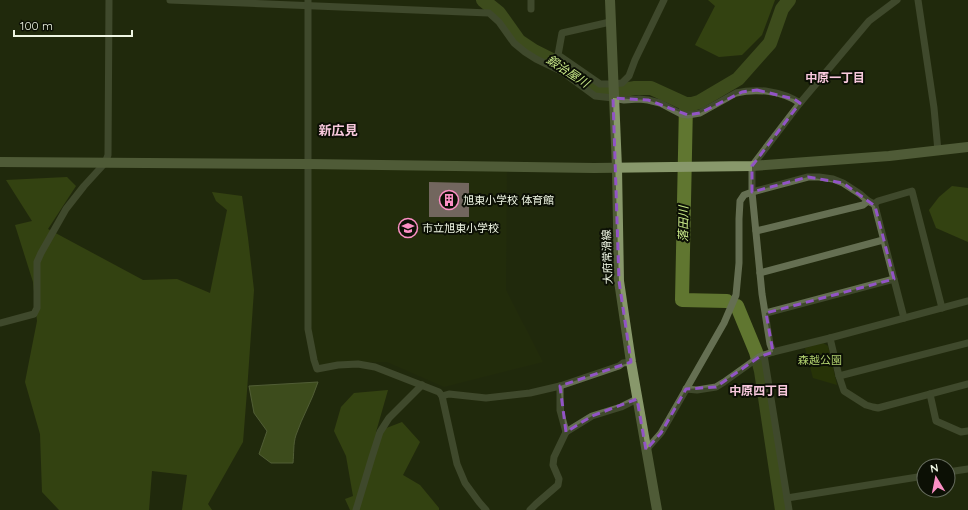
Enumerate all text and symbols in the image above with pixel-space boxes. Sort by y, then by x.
scale bar [14,12,132,38]
text: 100 m [20,18,53,33]
water label: 鍛治屋川 [544,52,594,91]
district label: 中原一丁目 [805,70,865,85]
district label: 新広見 [318,122,358,138]
building icon: 旭東小学校 体育館 [438,189,460,211]
place label: 旭東小学校 体育館 [463,193,554,207]
water label: 落田川 [675,204,691,242]
school or university icon: 市立旭東小学校 [397,217,419,239]
place label: 市立旭東小学校 [422,221,499,235]
street label: 大府常滑線 [599,229,615,285]
park label: 森越公園 [798,353,842,367]
district label: 中原四丁目 [729,383,789,398]
north arrow [916,458,956,498]
text: N [929,461,939,476]

